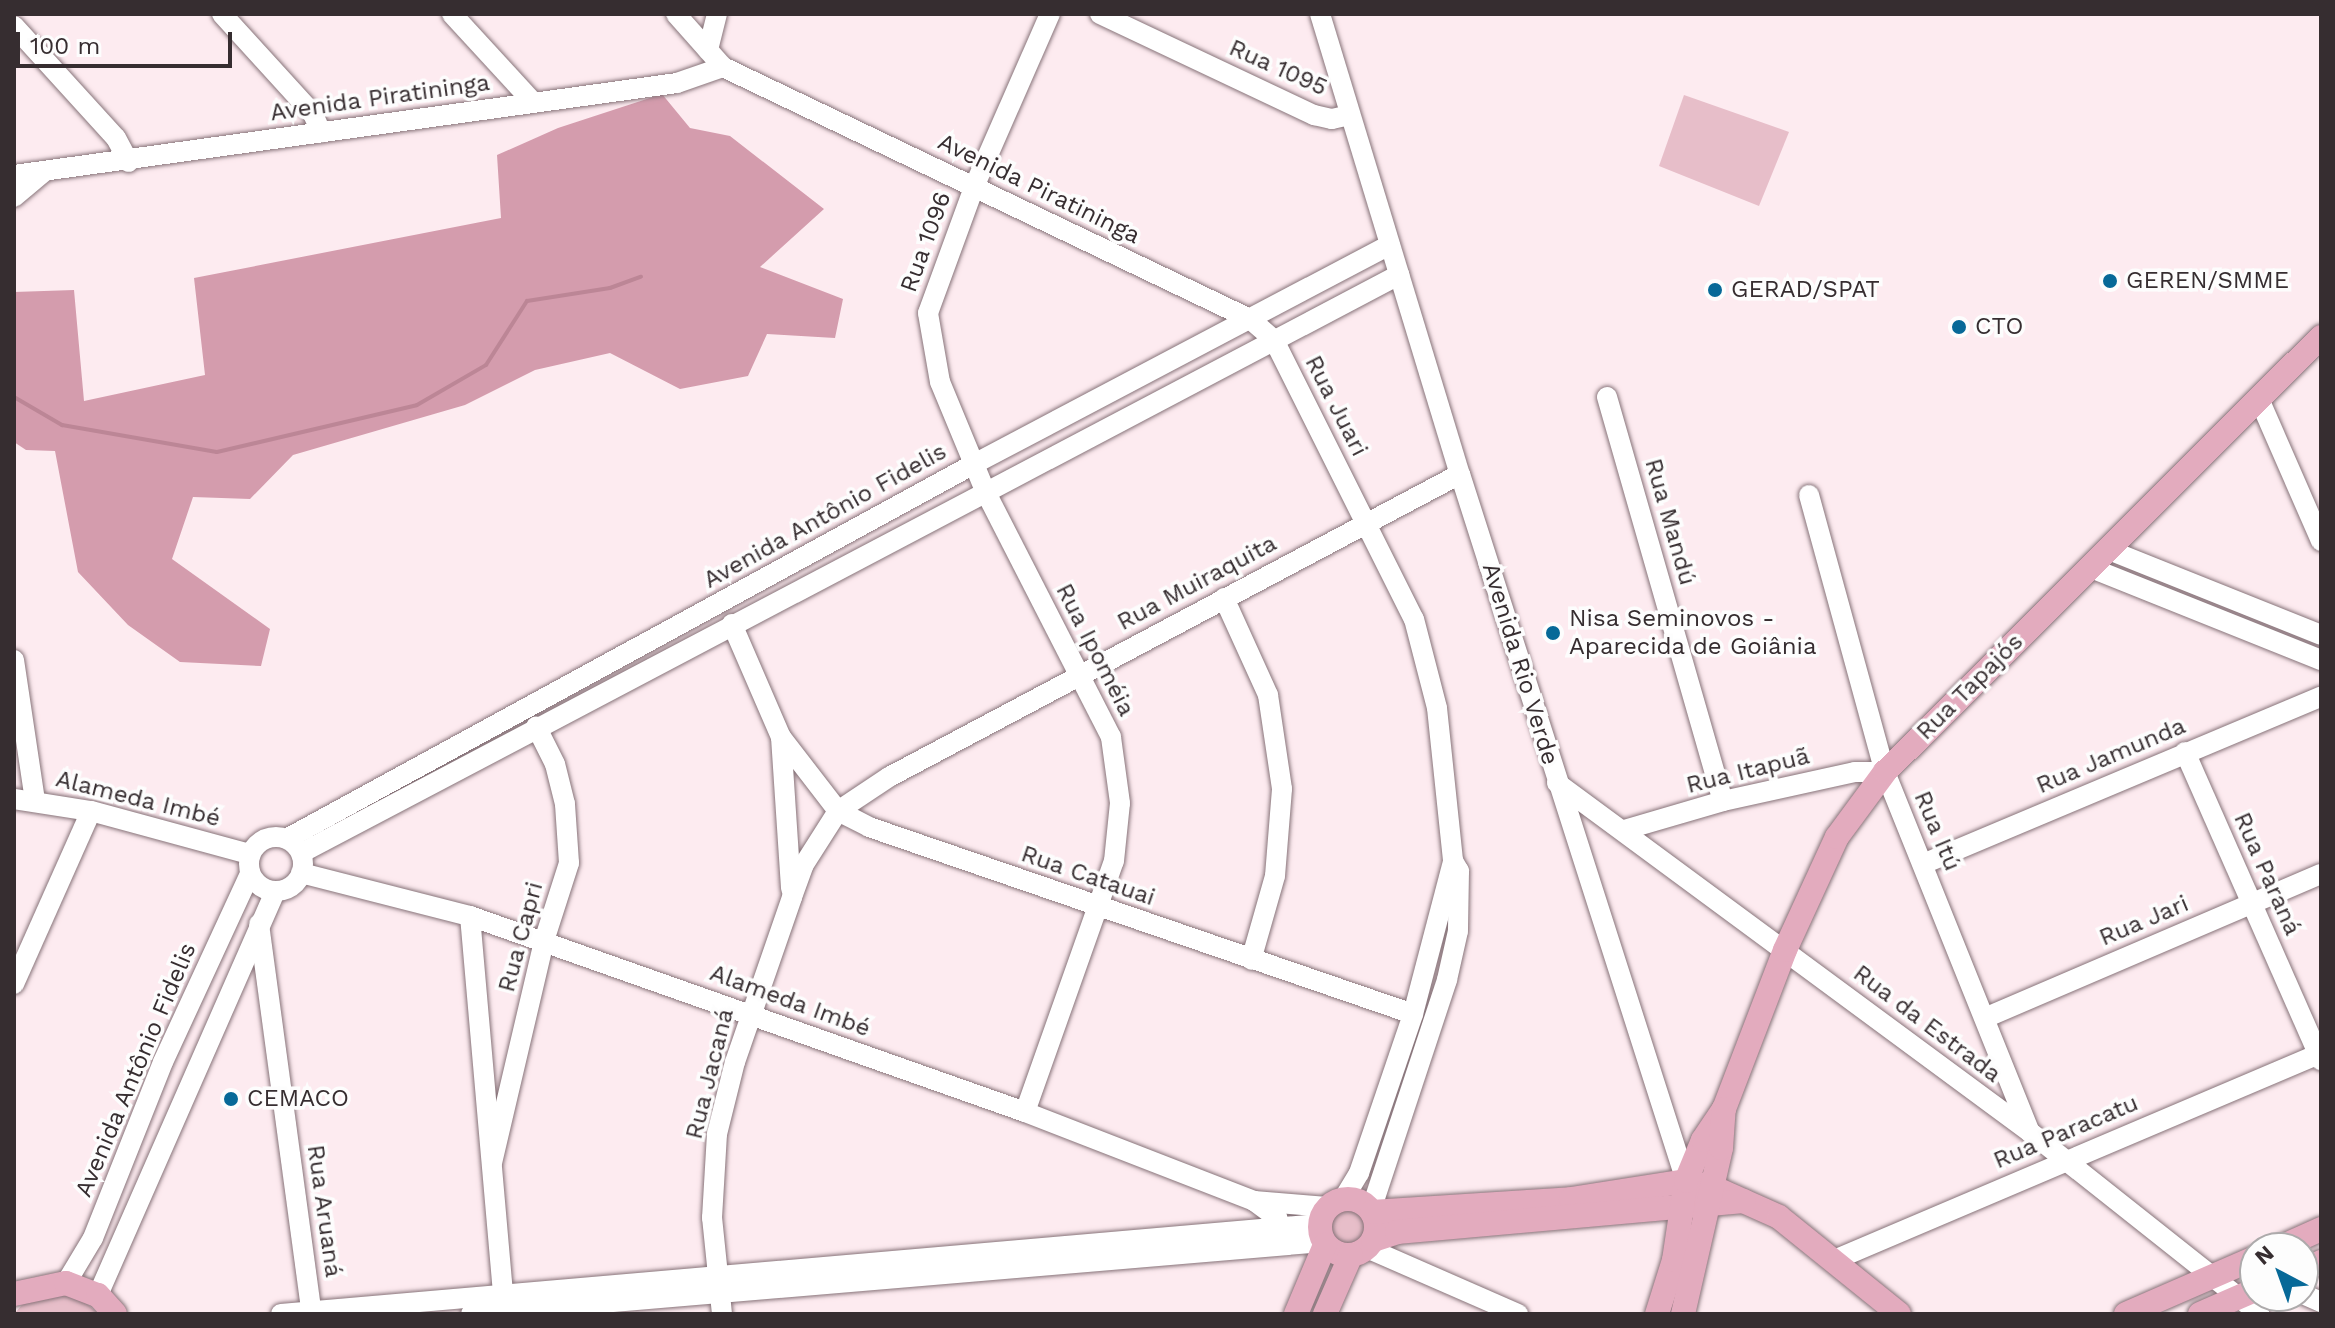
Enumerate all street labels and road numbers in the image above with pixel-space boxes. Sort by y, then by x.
street label: Rua 1095 [1224,33,1332,103]
street label: Avenida Piratininga [268,68,492,128]
street label: Avenida Piratininga [933,127,1145,251]
street label: Rua 1096 [894,187,958,297]
street label: Rua Juari [1298,350,1374,462]
street label: Avenida Antônio Fidelis [698,437,952,595]
street label: Rua Mandú [1638,455,1702,589]
street label: Rua Muiraquita [1112,529,1282,637]
street label: Avenida Rio Verde [1475,559,1565,769]
street label: Rua Ipoméia [1049,579,1141,721]
street label: Rua Tapajós [1910,627,2030,747]
street label: Rua Jamunda [2032,711,2190,801]
street label: Rua Itapuã [1683,742,1813,800]
street label: Alameda Imbé [52,765,224,833]
street label: Rua Itú [1907,787,1967,875]
street label: Rua Paraná [2227,808,2307,940]
street label: Rua Catauai [1017,840,1159,912]
street label: Rua Capri [492,878,550,996]
street label: Rua Jari [2095,889,2193,953]
street label: Avenida Antônio Fidelis [69,938,203,1202]
street label: Alameda Imbé [706,959,874,1043]
street label: Rua da Estrada [1847,959,2007,1089]
street label: Rua Jacaná [680,1005,740,1143]
street label: Rua Paracatu [1989,1088,2143,1176]
street label: Rua Aruaná [300,1142,348,1280]

